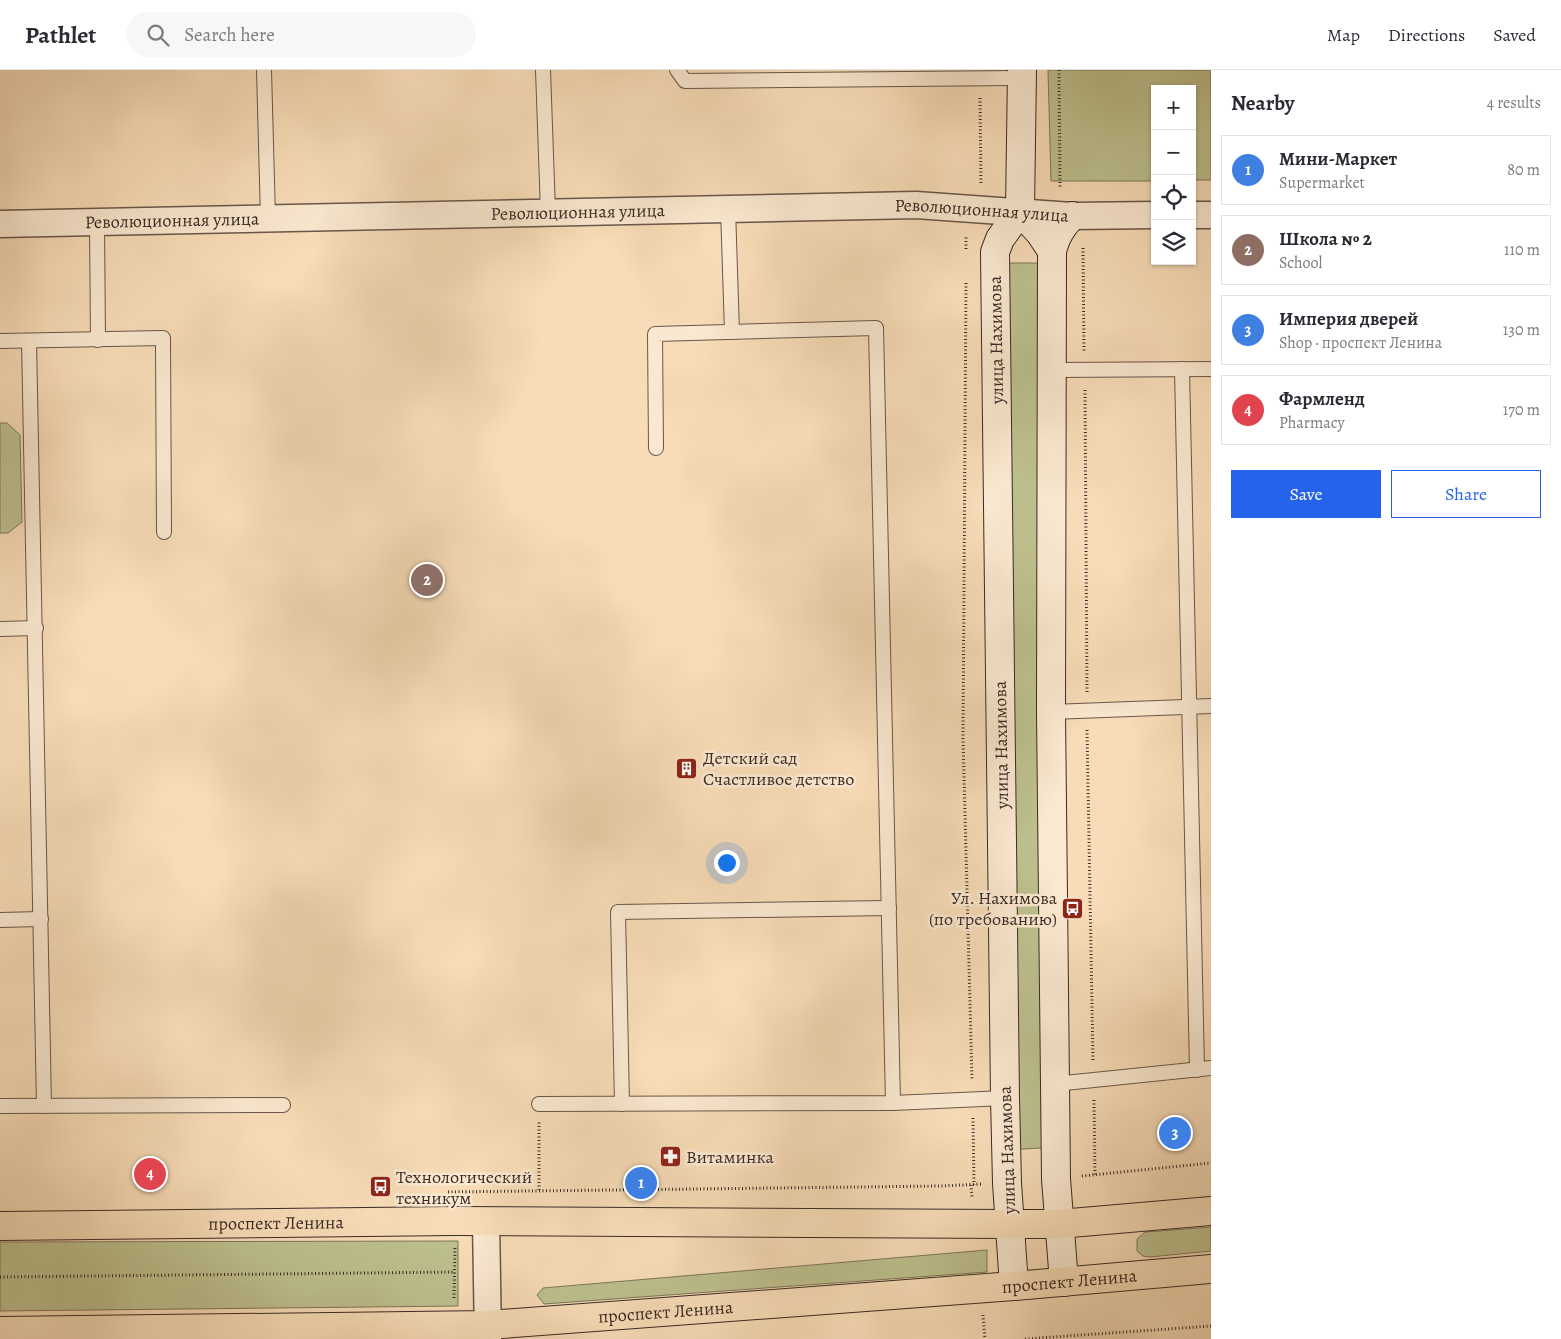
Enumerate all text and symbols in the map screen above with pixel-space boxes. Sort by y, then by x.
search box [126,12,476,57]
text: Pathlet [25,19,96,51]
icon: search [144,21,172,49]
text: Search here [184,22,275,48]
text: Map [1327,23,1360,47]
text: Directions [1388,23,1465,47]
text: Saved [1493,23,1536,47]
map controls [1151,85,1196,265]
button: + [1151,85,1196,130]
text: Nearby [1231,89,1294,117]
text: 4 results [1487,92,1541,114]
button: − [1151,130,1196,175]
text: Мини-Маркет [1279,146,1397,172]
text: 1 [1245,159,1251,181]
text: 80 m [1507,159,1540,181]
text: Supermarket [1279,172,1365,194]
button: locate [1151,175,1196,220]
street label: Революционная улица [894,193,1070,228]
street label: Революционная улица [490,198,666,226]
street label: Революционная улица [85,207,260,234]
button: layers [1151,220,1196,265]
text: Школа № 2 [1279,226,1372,252]
text: 2 [1244,239,1252,261]
text: 110 m [1504,239,1540,261]
text: School [1279,252,1322,274]
street label: улица Нахимова [983,275,1009,405]
text: Империя дверей [1279,306,1418,332]
text: 3 [1245,319,1251,341]
text: 130 m [1503,319,1540,341]
text: Shop · проспект Ленина [1279,332,1442,354]
text: Фармленд [1279,386,1365,412]
text: 4 [1244,399,1252,421]
text: 170 m [1503,399,1540,421]
text: Pharmacy [1279,412,1345,434]
button: Save [1231,470,1381,518]
button: Share [1391,470,1541,518]
pin: 2 [411,561,443,599]
street label: улица Нахимова [988,680,1014,810]
place label: Детский сад Счастливое детство [703,746,854,791]
building icon: Детский сад Счастливое детство [675,756,699,780]
your location [714,850,740,876]
place label: Ул. Нахимова (по требованию) [929,886,1058,931]
bus stop icon: Ул. Нахимова (по требованию) [1061,896,1085,920]
street label: улица Нахимова [993,1085,1021,1216]
pin: 3 [1159,1114,1191,1152]
pharmacy icon: Витаминка [658,1145,682,1169]
place label: Витаминка [686,1145,774,1169]
pin: 4 [134,1155,166,1193]
pin: 1 [625,1164,657,1202]
place label: Технологический техникум [396,1165,532,1210]
bus stop icon: Технологический техникум [368,1175,392,1199]
street label: проспект Ленина [208,1210,345,1236]
street label: проспект Ленина [1001,1263,1138,1299]
street label: проспект Ленина [597,1295,735,1329]

